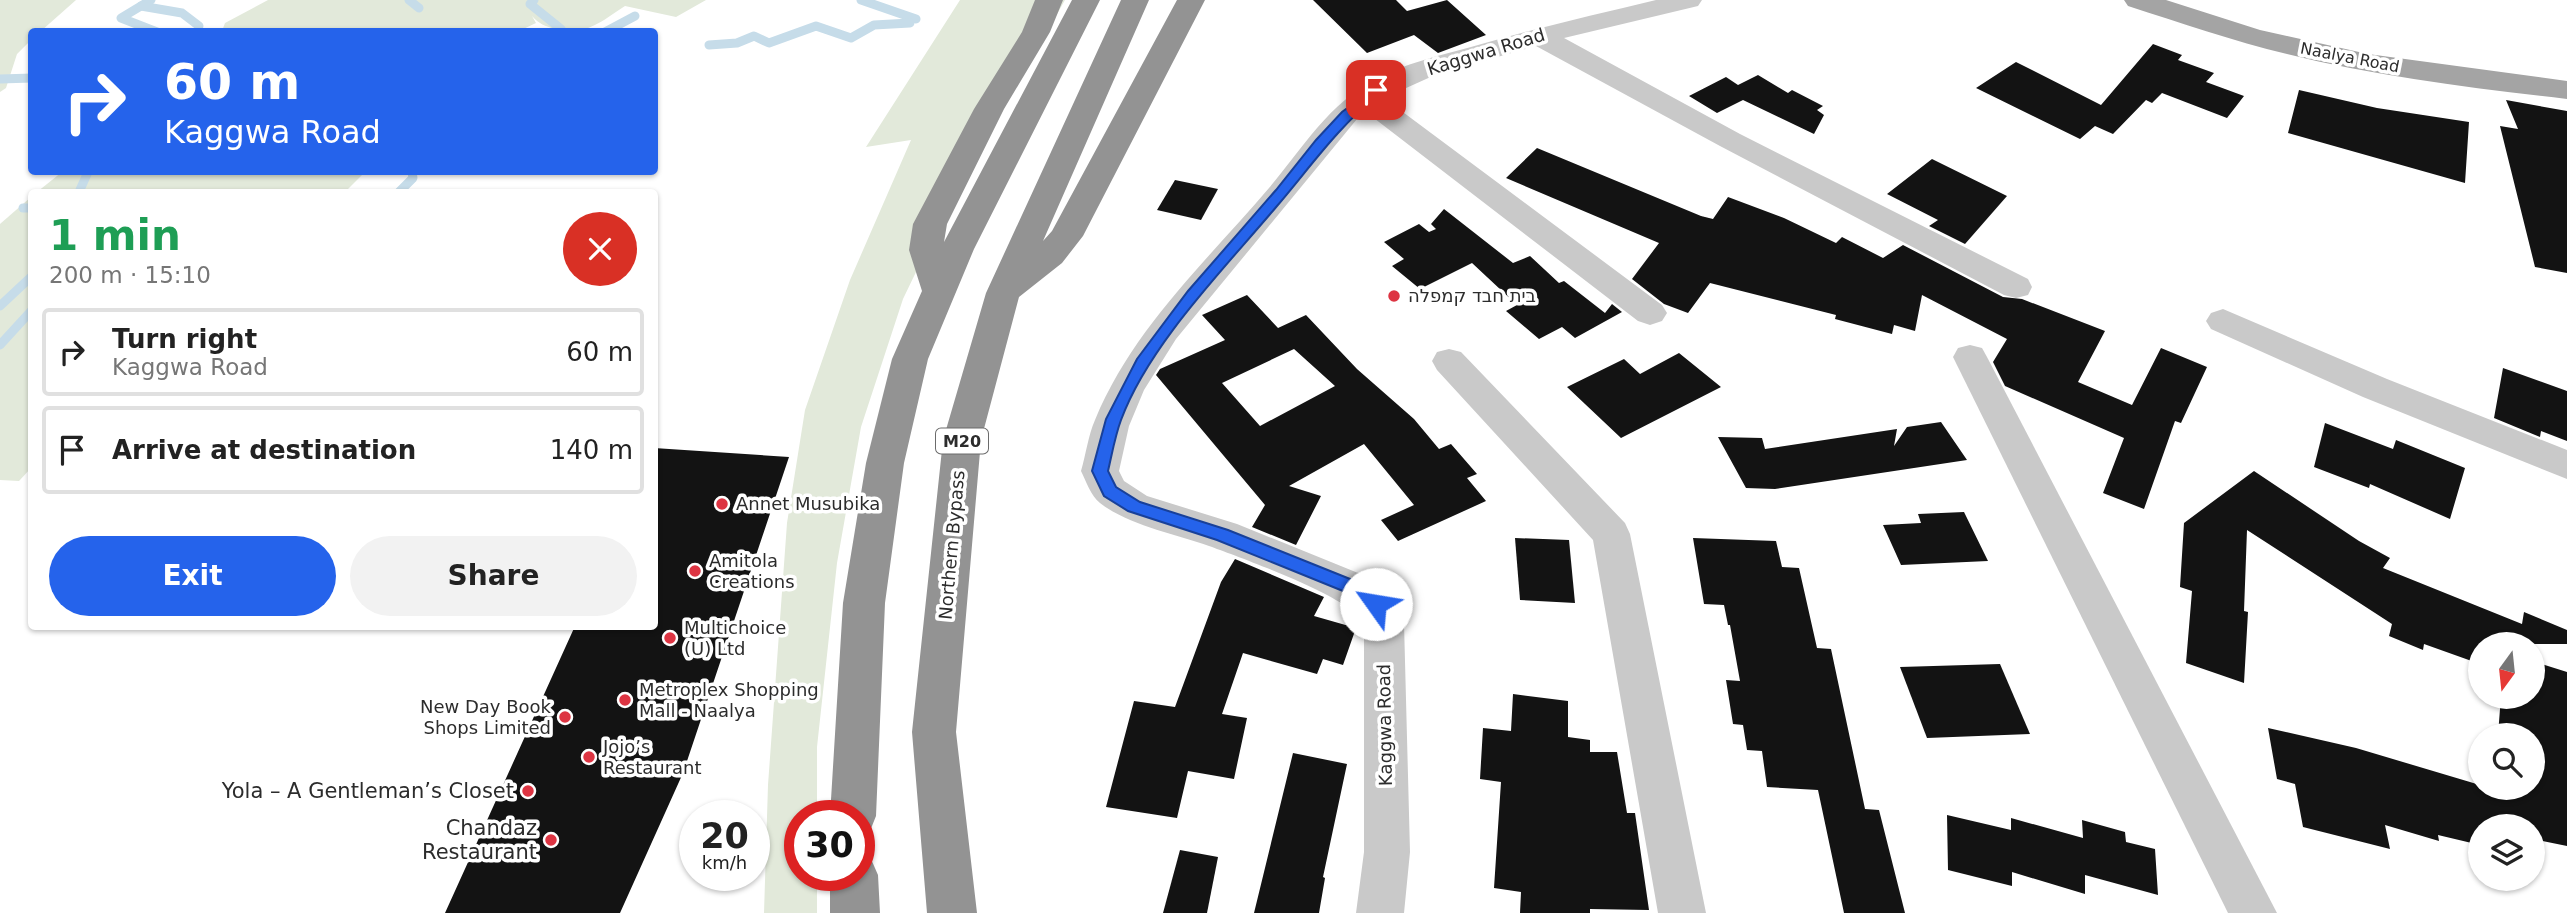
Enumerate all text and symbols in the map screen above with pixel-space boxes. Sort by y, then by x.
street label: Kaggwa Road [1424,24,1547,79]
street label: Naalya Road [2299,39,2401,76]
text: 60 m [164,54,300,111]
icon: right [49,56,140,147]
pin [1346,60,1406,120]
icon: arrive [1357,71,1395,109]
text: Kaggwa Road [164,113,381,151]
text: 1 min [49,211,181,260]
button: close [563,212,637,286]
text: 200 m · 15:10 [49,262,211,288]
place label: בית חבד קמפלה [1408,285,1536,306]
marker: בית חבד קמפלה [1386,288,1402,304]
text: Turn right [112,324,257,354]
icon: right [53,333,91,371]
text: 60 m [566,337,633,367]
text: Kaggwa Road [112,354,268,380]
road number: M20 [936,428,988,454]
icon: arrive [53,431,91,469]
text: Arrive at destination [112,435,416,465]
text: 140 m [550,435,633,465]
street label: Northern Bypass [935,469,968,621]
place label: Annet Musubika [736,493,880,514]
marker: Annet Musubika [714,496,730,512]
button: Exit [49,536,336,616]
button: Share [350,536,637,616]
place label: Amitola Creations [709,550,795,592]
marker: Amitola Creations [687,563,703,579]
position arrow [1339,567,1413,641]
place label: Multichoice (U) Ltd [684,617,786,659]
marker: Multichoice (U) Ltd [662,630,678,646]
north arrow [2468,632,2544,709]
map controls [2468,632,2545,891]
street label: Kaggwa Road [1373,664,1396,786]
place label: Metroplex Shopping Mall - Naalya [639,679,819,721]
marker: Metroplex Shopping Mall - Naalya [617,692,633,708]
place label: New Day Book Shops Limited [420,696,552,738]
marker: New Day Book Shops Limited [557,709,573,725]
button: search [2468,723,2545,800]
place label: Jojo’s Restaurant [602,736,702,778]
marker: Jojo’s Restaurant [581,749,597,765]
place label: Yola – A Gentleman’s Closet [221,779,514,803]
marker: Yola – A Gentleman’s Closet [520,783,536,799]
speed limit sign: 30 [784,800,875,891]
button: layers [2468,814,2545,891]
place label: Chandaz Restaurant [422,816,537,864]
text: 20 [700,816,749,856]
marker: Chandaz Restaurant [543,832,559,848]
text: km/h [702,852,747,873]

